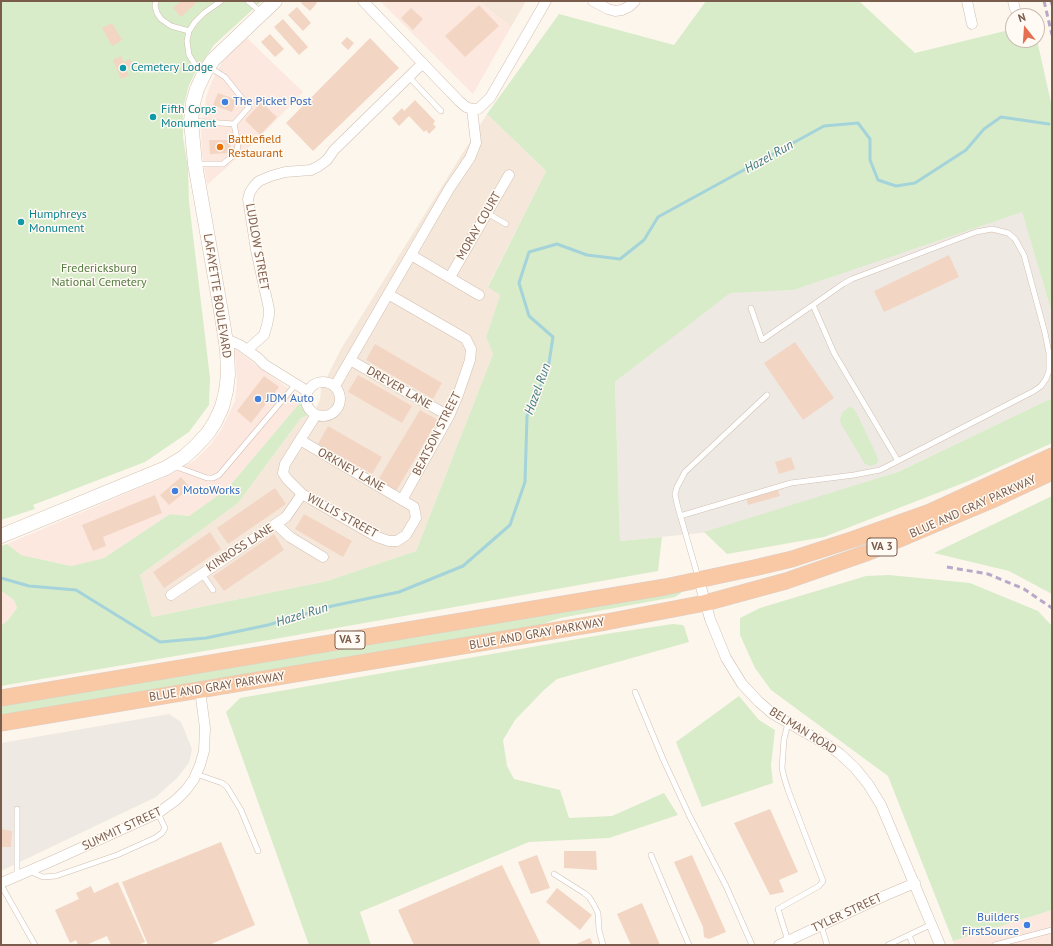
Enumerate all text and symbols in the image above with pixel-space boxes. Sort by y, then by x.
north arrow [1005,8,1045,48]
text: N [1016,10,1027,25]
place label: Cemetery Lodge [131,61,213,75]
marker: Cemetery Lodge [118,63,128,73]
place label: The Picket Post [233,95,312,109]
marker: The Picket Post [220,97,230,107]
place label: Fifth Corps Monument [161,103,216,131]
marker: Fifth Corps Monument [148,112,158,122]
place label: Battlefield Restaurant [228,133,283,161]
water label: Hazel Run [742,137,796,177]
marker: Battlefield Restaurant [215,142,225,152]
street label: MORAY COURT [454,189,504,263]
street label: LUDLOW STREET [242,202,272,292]
place label: Humphreys Monument [29,208,87,236]
marker: Humphreys Monument [16,217,26,227]
street label: LAFAYETTE BOULEVARD [200,233,234,359]
park label: Fredericksburg National Cemetery [51,262,147,290]
water label: Hazel Run [522,361,554,417]
street label: DREVER LANE [364,364,434,412]
street label: BEATSON STREET [410,390,464,478]
place label: JDM Auto [266,392,314,406]
marker: JDM Auto [253,394,263,404]
street label: ORKNEY LANE [315,445,387,495]
street label: BLUE AND GRAY PARKWAY [907,473,1039,541]
place label: MotoWorks [183,484,240,498]
marker: MotoWorks [170,486,180,496]
street label: WILLIS STREET [304,491,380,541]
street label: KINROSS LANE [204,521,276,575]
road number: VA 3 [867,538,897,556]
water label: Hazel Run [274,600,330,630]
street label: BLUE AND GRAY PARKWAY [468,615,606,653]
road number: VA 3 [335,631,365,649]
street label: BLUE AND GRAY PARKWAY [148,669,286,705]
street label: BELMAN ROAD [767,705,839,757]
street label: SUMMIT STREET [80,804,164,854]
street label: TYLER STREET [810,890,884,936]
place label: Builders FirstSource [962,911,1019,939]
marker: Builders FirstSource [1022,920,1032,930]

